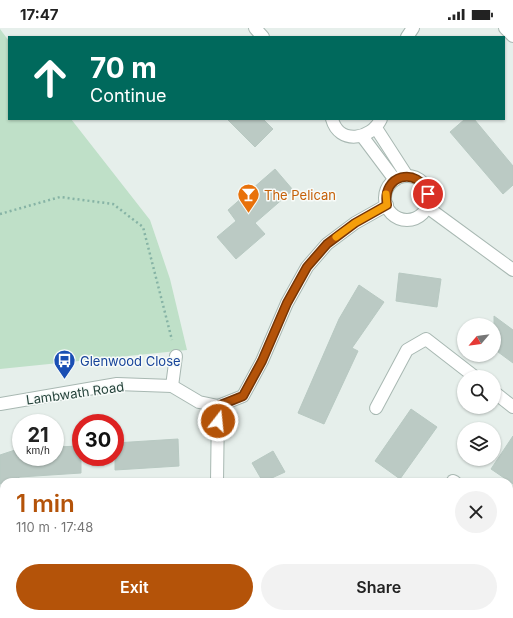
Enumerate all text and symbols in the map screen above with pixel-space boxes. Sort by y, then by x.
text: 17:47 [20,5,59,24]
text: 70 m [90,51,157,85]
icon: ahead [24,52,76,104]
text: Continue [90,85,167,106]
pin [411,177,445,211]
bar icon: The Pelican [235,182,261,215]
icon: arrive [417,183,439,205]
place label: The Pelican [264,187,336,203]
north arrow [457,318,501,362]
map controls [457,318,501,466]
bus stop icon: Glenwood Close [52,348,78,381]
place label: Glenwood Close [80,353,181,369]
button: search [457,370,501,414]
street label: Lambwath Road [25,378,125,408]
position arrow [197,400,239,442]
speed limit sign: 30 [72,414,124,466]
button: layers [457,422,501,466]
text: 21 [27,423,49,447]
text: km/h [26,444,50,456]
text: 1 min [16,489,75,518]
button: close [455,491,497,533]
text: 110 m · 17:48 [16,519,93,535]
button: Exit [16,564,253,610]
button: Share [261,564,497,610]

